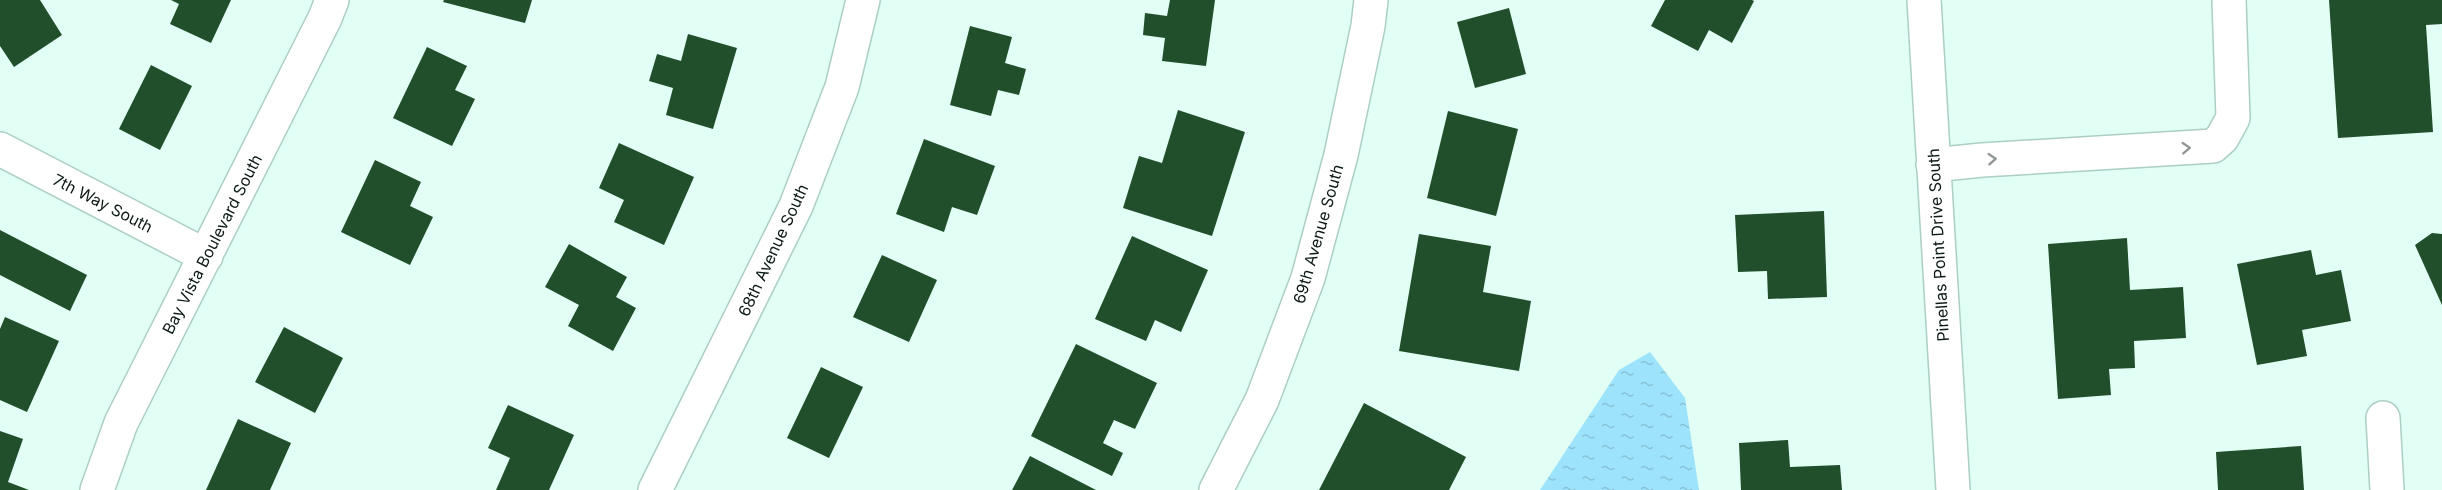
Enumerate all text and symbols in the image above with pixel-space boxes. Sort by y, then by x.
one-way arrow [2182,141,2191,154]
street label: Pinellas Point Drive South [1923,148,1953,342]
street label: Bay Vista Boulevard South [158,151,266,337]
one-way arrow [1987,153,1996,166]
street label: 69th Avenue South [1289,162,1347,306]
street label: 7th Way South [50,169,156,237]
street label: 68th Avenue South [734,181,812,319]

